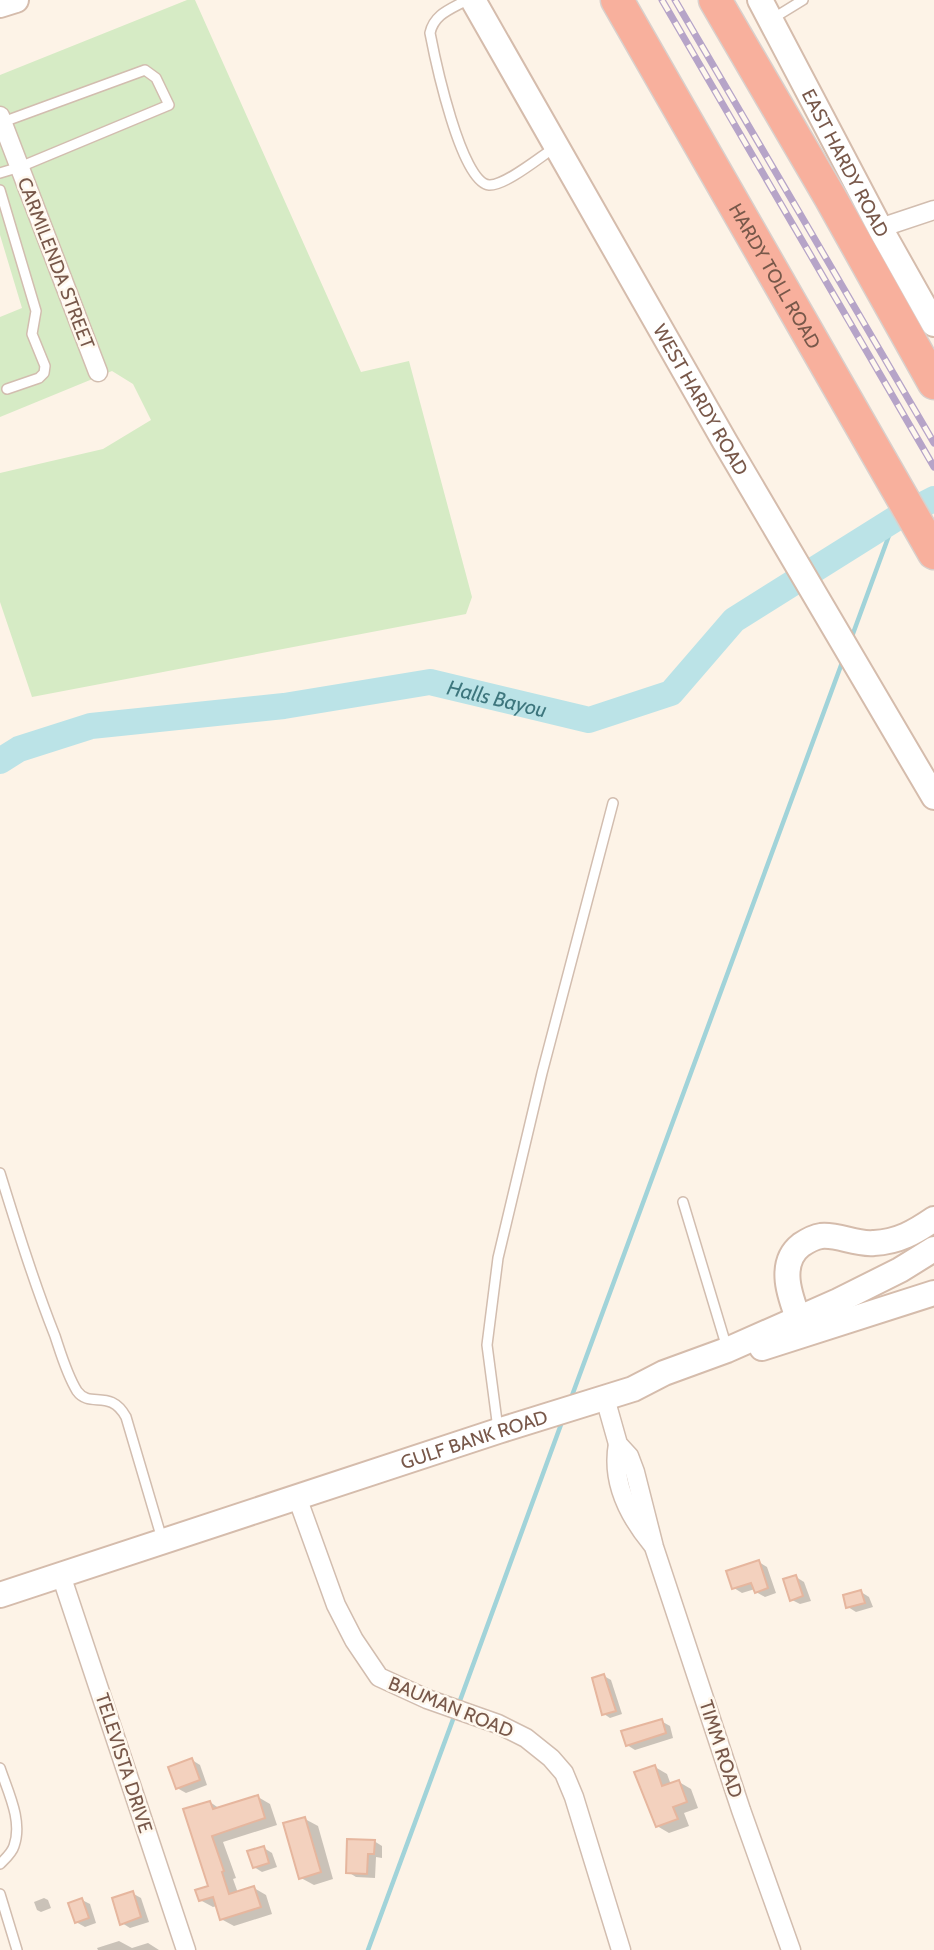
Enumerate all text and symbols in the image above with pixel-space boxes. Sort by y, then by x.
street label: EAST HARDY ROAD [797,85,894,241]
street label: CARMILENDA STREET [13,174,99,352]
street label: HARDY TOLL ROAD [724,199,826,353]
street label: WEST HARDY ROAD [649,320,753,479]
water label: Halls Bayou [445,674,549,722]
street label: GULF BANK ROAD [398,1405,551,1474]
street label: BAUMAN ROAD [385,1672,517,1743]
street label: TELEVISTA DRIVE [91,1690,157,1836]
street label: TIMM ROAD [694,1697,748,1801]

